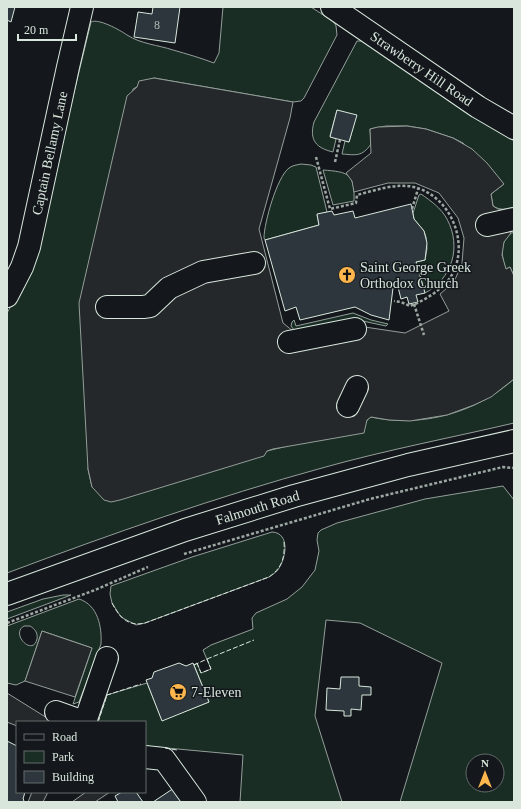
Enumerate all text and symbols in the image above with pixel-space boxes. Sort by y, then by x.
scale bar [18,16,76,42]
house number: 8 [154,18,160,32]
text: 20 m [24,23,49,37]
street label: Strawberry Hill Road [368,29,476,109]
street label: Captain Bellamy Lane [29,90,71,216]
place label: Saint George Greek Orthodox Church [360,260,471,291]
church icon: Saint George Greek Orthodox Church [337,265,357,285]
street label: Falmouth Road [214,488,301,528]
supermarket icon: 7-Eleven [168,682,188,702]
place label: 7-Eleven [191,685,242,700]
legend [16,721,146,793]
text: Road [52,730,77,744]
text: Park [52,750,74,764]
north arrow [465,753,505,793]
text: N [481,757,489,769]
text: Building [52,770,94,784]

